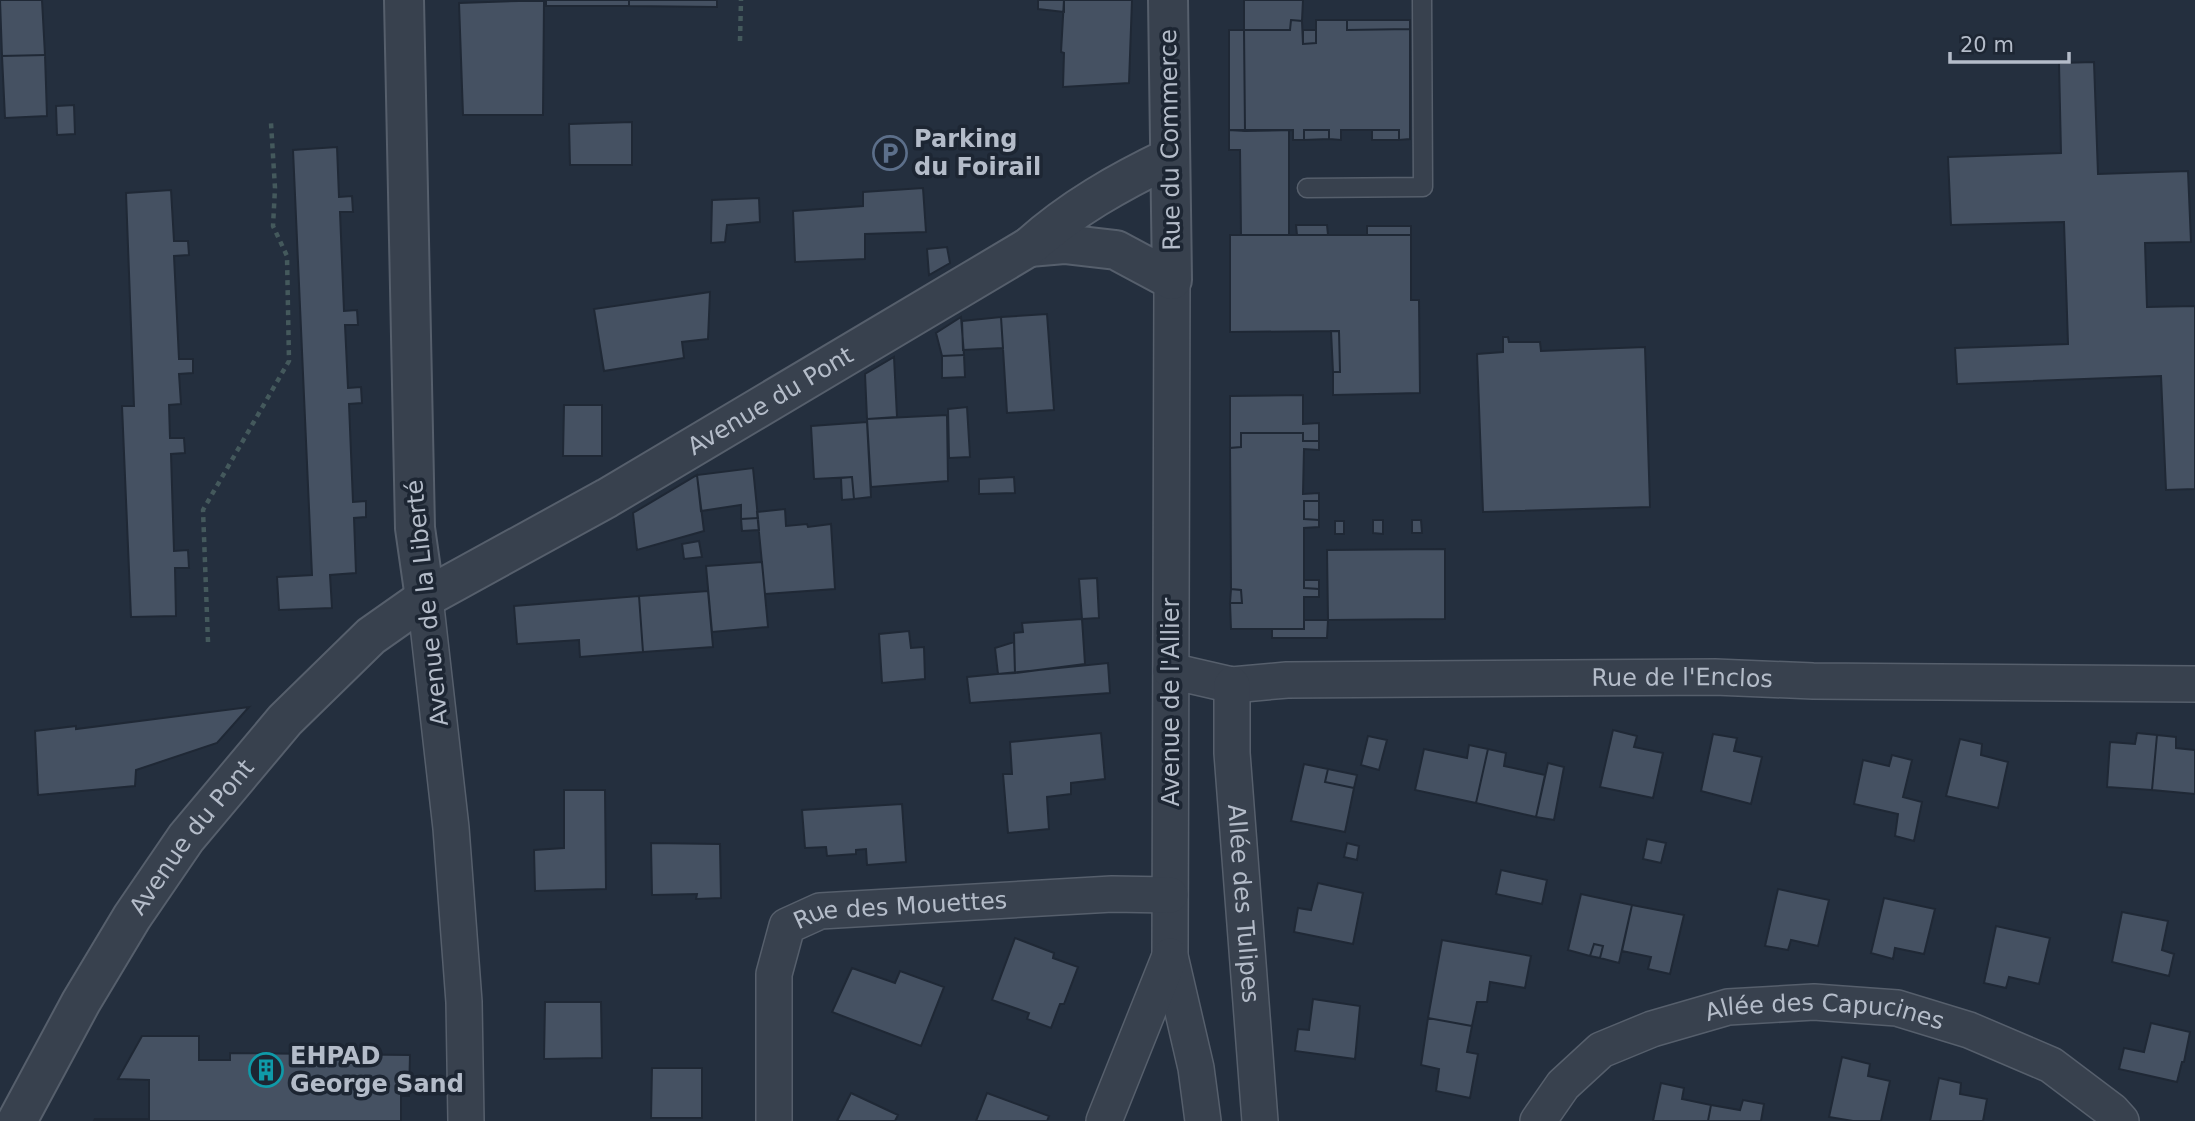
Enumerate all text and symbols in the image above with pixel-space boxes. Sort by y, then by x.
scale bar [1950,21,2069,65]
street label: Rue du Commerce [1154,29,1186,251]
text: 20 m [1960,33,2014,57]
place label: Parking du Foirail [914,125,1041,181]
parking icon: Parking du Foirail [871,134,909,172]
street label: Avenue du Pont [683,341,858,461]
street label: Avenue de la Liberté [400,478,454,728]
street label: Avenue de l'Allier [1157,597,1185,806]
street label: Rue de l'Enclos [1591,663,1774,693]
street label: Avenue du Pont [124,754,260,920]
street label: Allée des Tulipes [1222,803,1265,1004]
street label: Rue des Mouettes [789,886,1008,935]
street label: Allée des Capucines [1702,988,1948,1036]
place label: EHPAD George Sand [290,1042,464,1098]
building icon: EHPAD George Sand [247,1051,285,1089]

